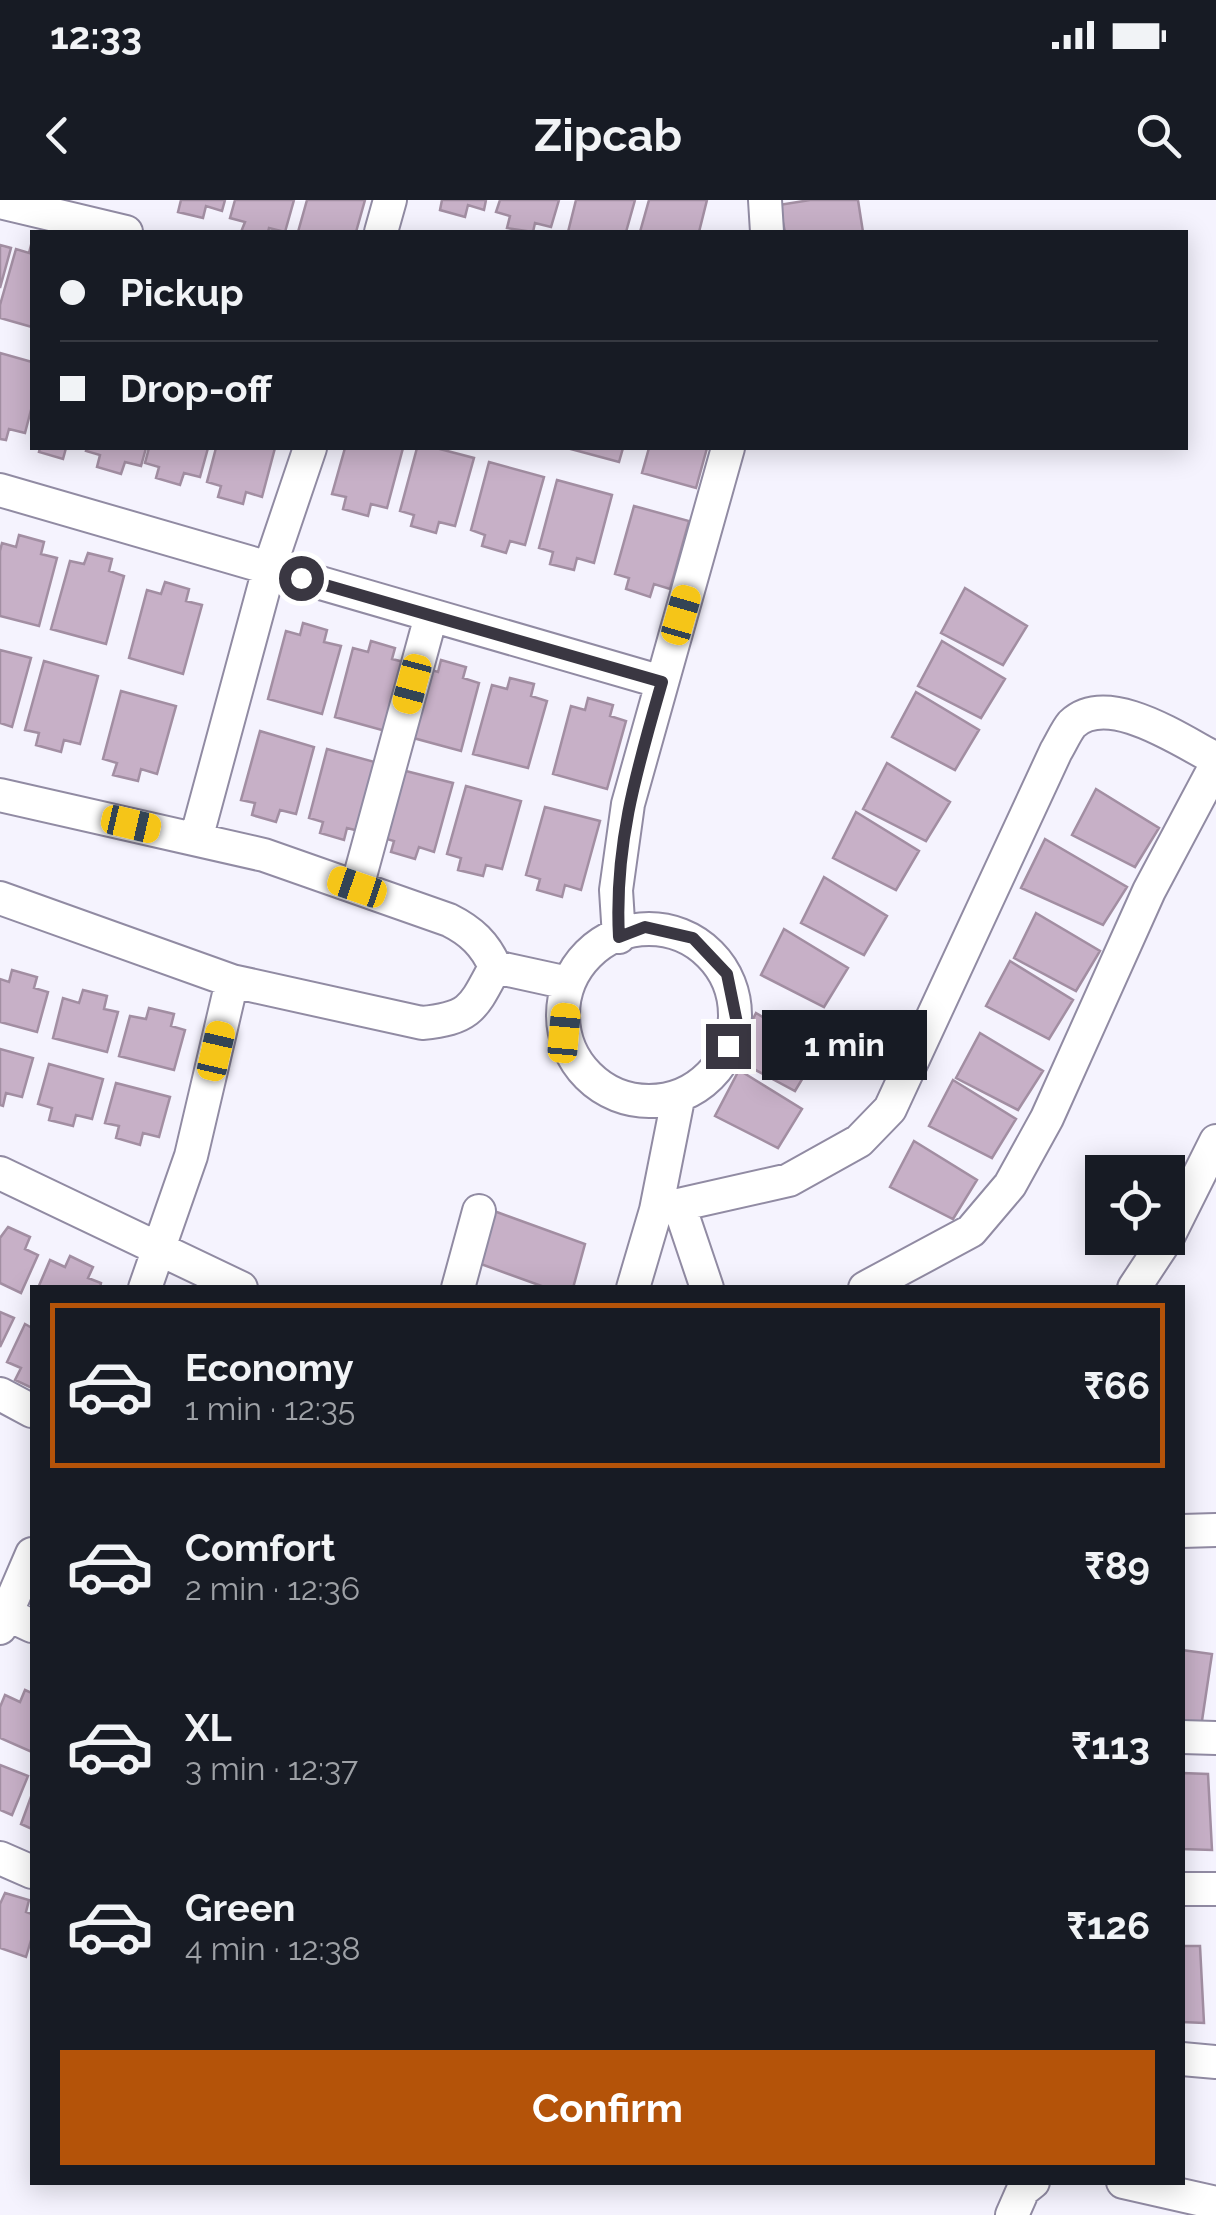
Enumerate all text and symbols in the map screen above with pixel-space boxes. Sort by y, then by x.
text: 12:33 [50,13,142,58]
icon: back [30,108,85,163]
icon: search [1131,108,1186,163]
text: Zipcab [534,109,682,162]
text: Pickup [120,270,244,315]
text: Drop-off [120,366,272,411]
route start [279,556,324,601]
car [658,582,704,648]
car [390,651,434,717]
car [98,803,164,845]
car [324,863,390,911]
car [546,1002,582,1064]
callout: 1 min [763,1011,928,1081]
car [195,1018,237,1084]
route end [706,1024,751,1069]
text: 1 min [804,1026,885,1063]
map controls [1085,1155,1185,1255]
button: locate [1085,1155,1185,1255]
icon: car [65,1341,155,1431]
text: Economy [185,1345,354,1390]
text: ₹66 [1084,1363,1150,1408]
text: 1 min · 12:35 [185,1390,355,1427]
icon: car [65,1521,155,1611]
text: Comfort [185,1525,335,1570]
text: ₹89 [1084,1543,1150,1588]
text: 2 min · 12:36 [185,1570,360,1607]
icon: car [65,1701,155,1791]
text: XL [185,1705,232,1750]
text: ₹113 [1071,1723,1150,1768]
text: 3 min · 12:37 [185,1750,358,1787]
icon: car [65,1881,155,1971]
text: Green [185,1885,295,1930]
text: ₹126 [1066,1903,1150,1948]
text: 4 min · 12:38 [185,1930,361,1967]
button: Confirm [60,2050,1155,2165]

